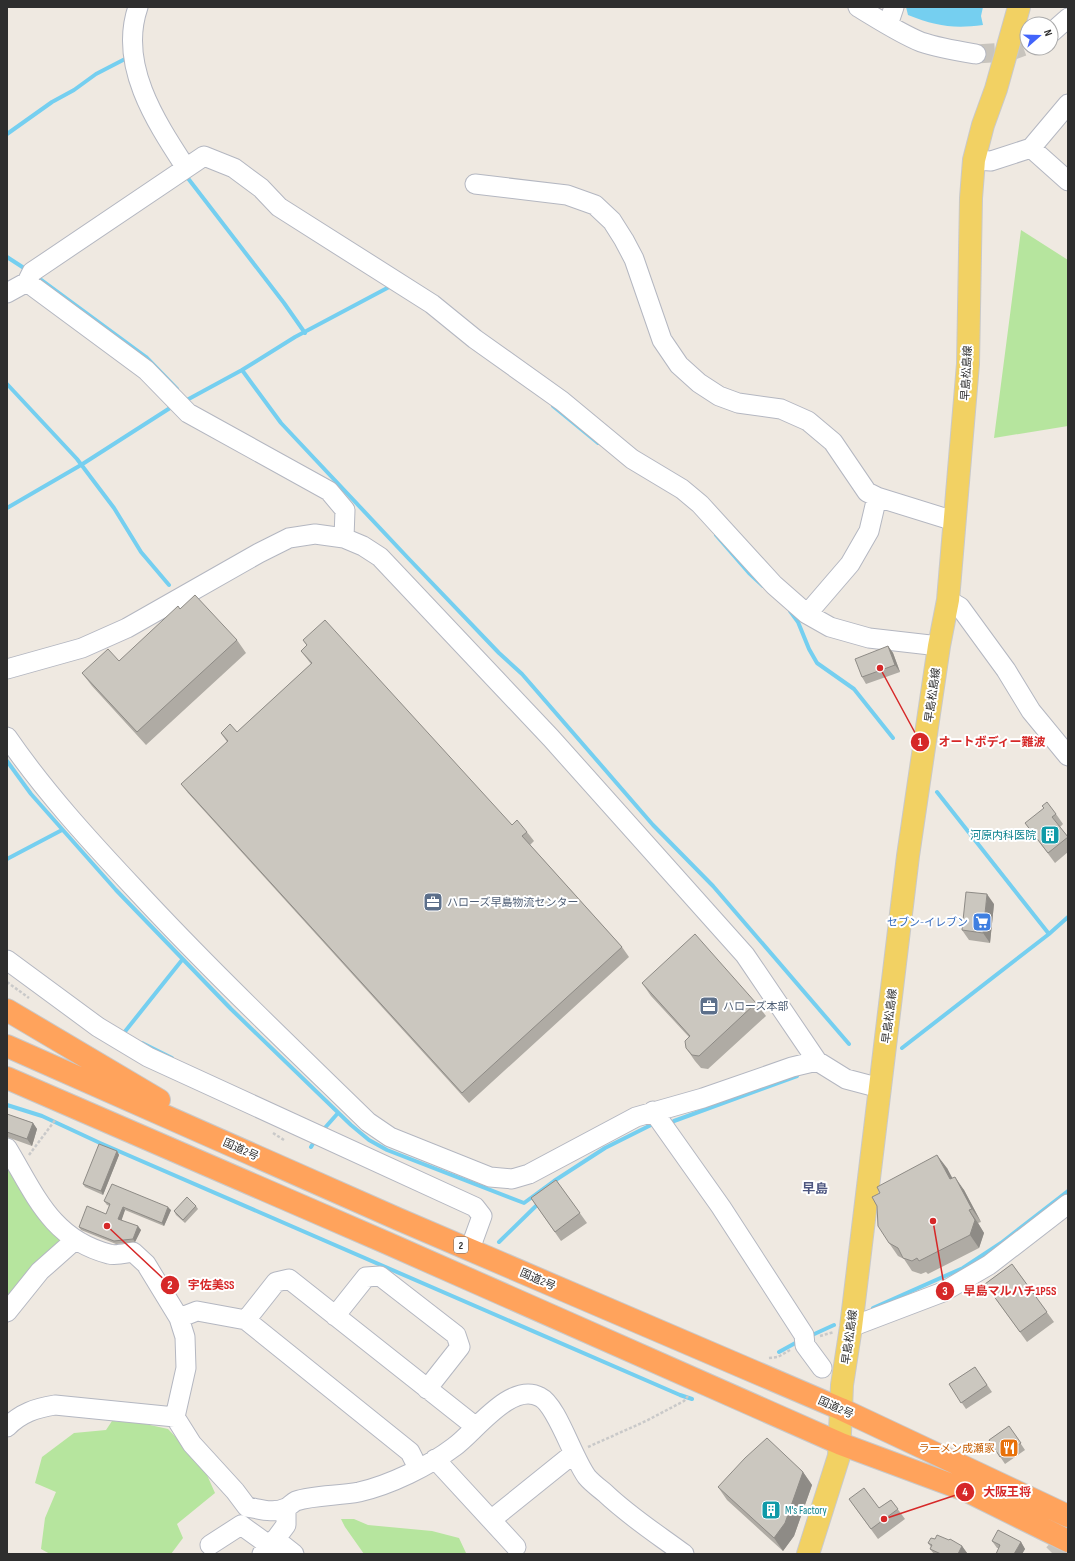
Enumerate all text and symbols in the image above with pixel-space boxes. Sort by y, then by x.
north arrow [1019,16,1059,56]
text: N [1041,28,1055,38]
street label: 早島松島線 [959,345,974,401]
street label: 早島松島線 [922,667,943,723]
callout: オートボディー難波 [910,730,1054,754]
text: 1 [918,735,923,750]
text: オートボディー難波 [938,735,1046,750]
building icon: 河原内科医院 [1039,824,1061,846]
place label: 河原内科医院 [970,829,1036,842]
office icon: ハローズ早島物流センター [422,891,444,913]
place label: ハローズ早島物流センター [447,896,578,909]
supermarket icon: セブン-イレブン [971,911,993,933]
place label: セブン-イレブン [887,916,968,929]
street label: 早島松島線 [880,988,899,1044]
office icon: ハローズ本部 [698,995,720,1017]
place label: ハローズ本部 [723,1000,788,1013]
street label: 国道2号 [221,1136,261,1163]
district label: 早島 [802,1181,828,1197]
road number: 2 [454,1237,468,1253]
street label: 国道2号 [518,1266,558,1293]
callout: 宇佐美SS [160,1273,243,1297]
text: 2 [167,1278,173,1293]
text: 宇佐美SS [188,1278,235,1293]
callout: 早島マルハチ1P5S [935,1279,1064,1303]
text: 3 [942,1284,948,1299]
text: 早島マルハチ1P5S [964,1284,1057,1299]
street label: 早島松島線 [839,1309,860,1365]
street label: 国道2号 [816,1394,856,1421]
restaurant icon: ラーメン成瀬家 [998,1437,1020,1459]
place label: ラーメン成瀬家 [918,1442,995,1455]
callout: 大阪王将 [955,1480,1039,1504]
text: 4 [962,1485,968,1500]
text: 大阪王将 [983,1485,1031,1500]
building icon: M's Factory [760,1499,782,1521]
place label: M's Factory [785,1504,828,1517]

